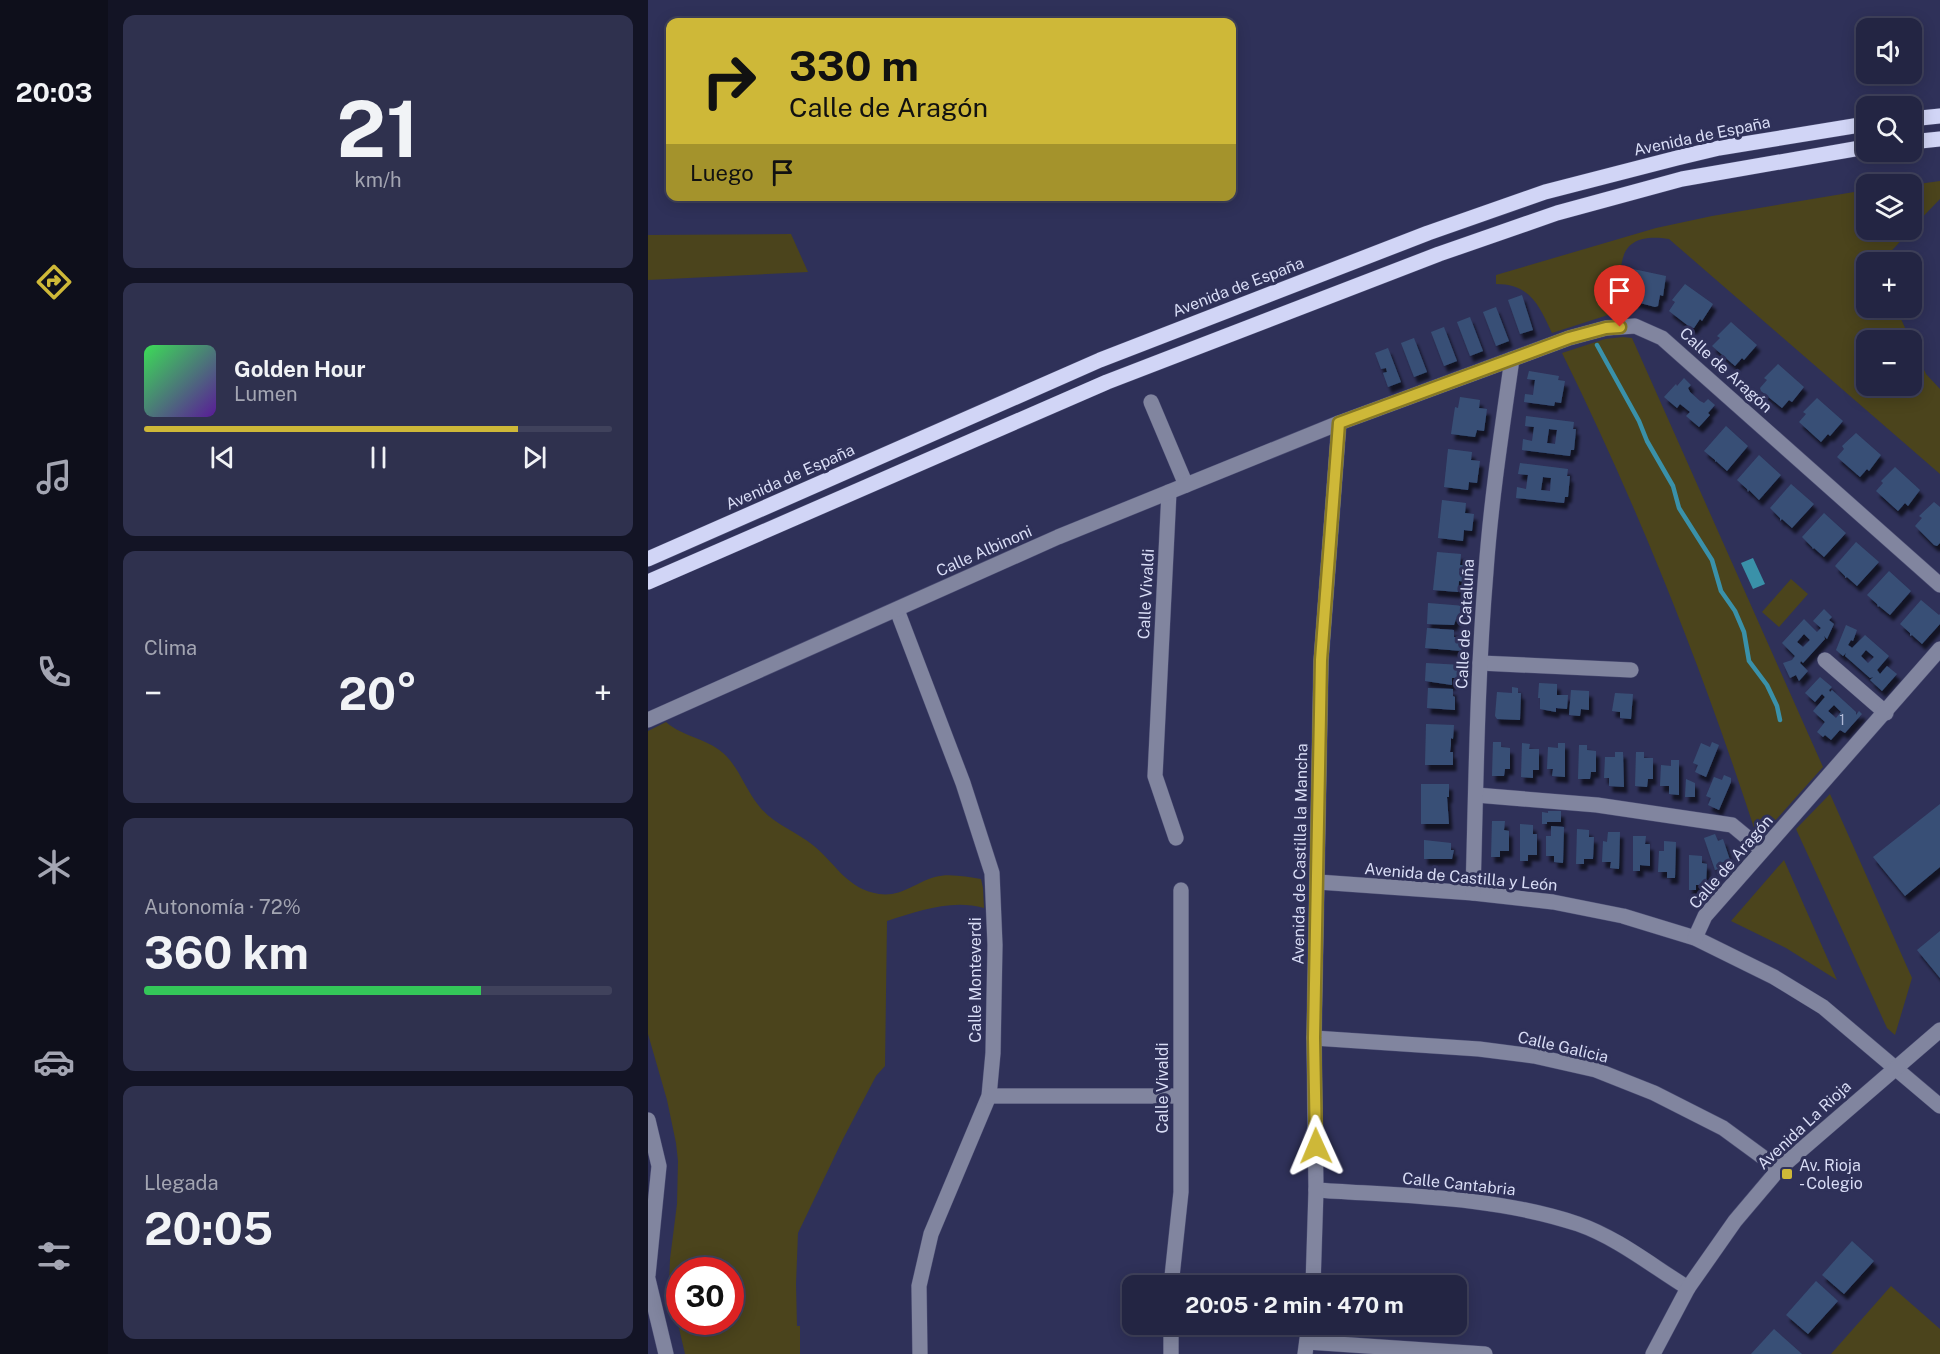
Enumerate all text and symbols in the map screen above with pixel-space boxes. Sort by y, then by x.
map controls [1856,18,1922,396]
button: sound [1856,18,1922,84]
text: 330 m [789,41,919,90]
icon: right [690,42,768,120]
text: 20:03 [15,76,93,108]
text: 21 [337,83,419,175]
text: Calle de Aragón [789,91,988,123]
button: search [1856,96,1922,162]
street label: Avenida de España [1632,112,1772,160]
icon: arrive [766,156,799,189]
text: Luego [690,160,754,186]
text: km/h [354,168,402,192]
button: layers [1856,174,1922,240]
button: + [1856,252,1922,318]
street label: Avenida de España [1170,253,1306,321]
icon: directions [33,261,75,303]
pin [1594,265,1645,327]
icon: arrive [1603,274,1636,307]
street label: Calle de Aragón [1676,323,1776,417]
button: − [1856,330,1922,396]
text: Golden Hour [234,356,365,382]
text: Lumen [234,382,298,406]
street label: Avenida de España [723,440,857,514]
icon: previous [206,441,239,474]
icon: pause [362,441,395,474]
icon: next [518,441,551,474]
icon: music [33,456,75,498]
street label: Calle Albinoni [933,521,1035,581]
street label: Calle Vivaldi [1134,548,1158,640]
street label: Calle de Cataluña [1452,558,1478,690]
text: Clima [144,636,197,660]
icon: phone [33,651,75,693]
text: 20° [339,667,417,720]
text: − [144,674,162,712]
text: + [594,674,612,712]
house number: 1 [1839,712,1845,728]
street label: Avenida de Castilla la Mancha [1289,743,1311,965]
street label: Calle de Aragón [1685,811,1777,913]
icon: climate [33,846,75,888]
street label: Avenida de Castilla y León [1364,859,1558,895]
text: Autonomía · 72% [144,895,301,919]
street label: Calle Monteverdi [966,917,985,1043]
text: 360 km [144,926,309,979]
street label: Calle Galicia [1516,1027,1610,1067]
icon: car [33,1041,75,1083]
street label: Calle Vivaldi [1153,1043,1172,1133]
street label: Avenida La Rioja [1753,1077,1855,1173]
position arrow [1284,1114,1348,1178]
place label: Av. Rioja - Colegio [1799,1156,1863,1193]
marker: Av. Rioja - Colegio [1780,1167,1794,1181]
street label: Calle Cantabria [1401,1169,1517,1199]
text: Llegada [144,1171,219,1195]
text: 20:05 [144,1202,273,1255]
icon: filters [33,1235,75,1277]
speed limit sign: 30 [666,1257,744,1335]
text: 20:05 · 2 min · 470 m [1185,1292,1404,1318]

